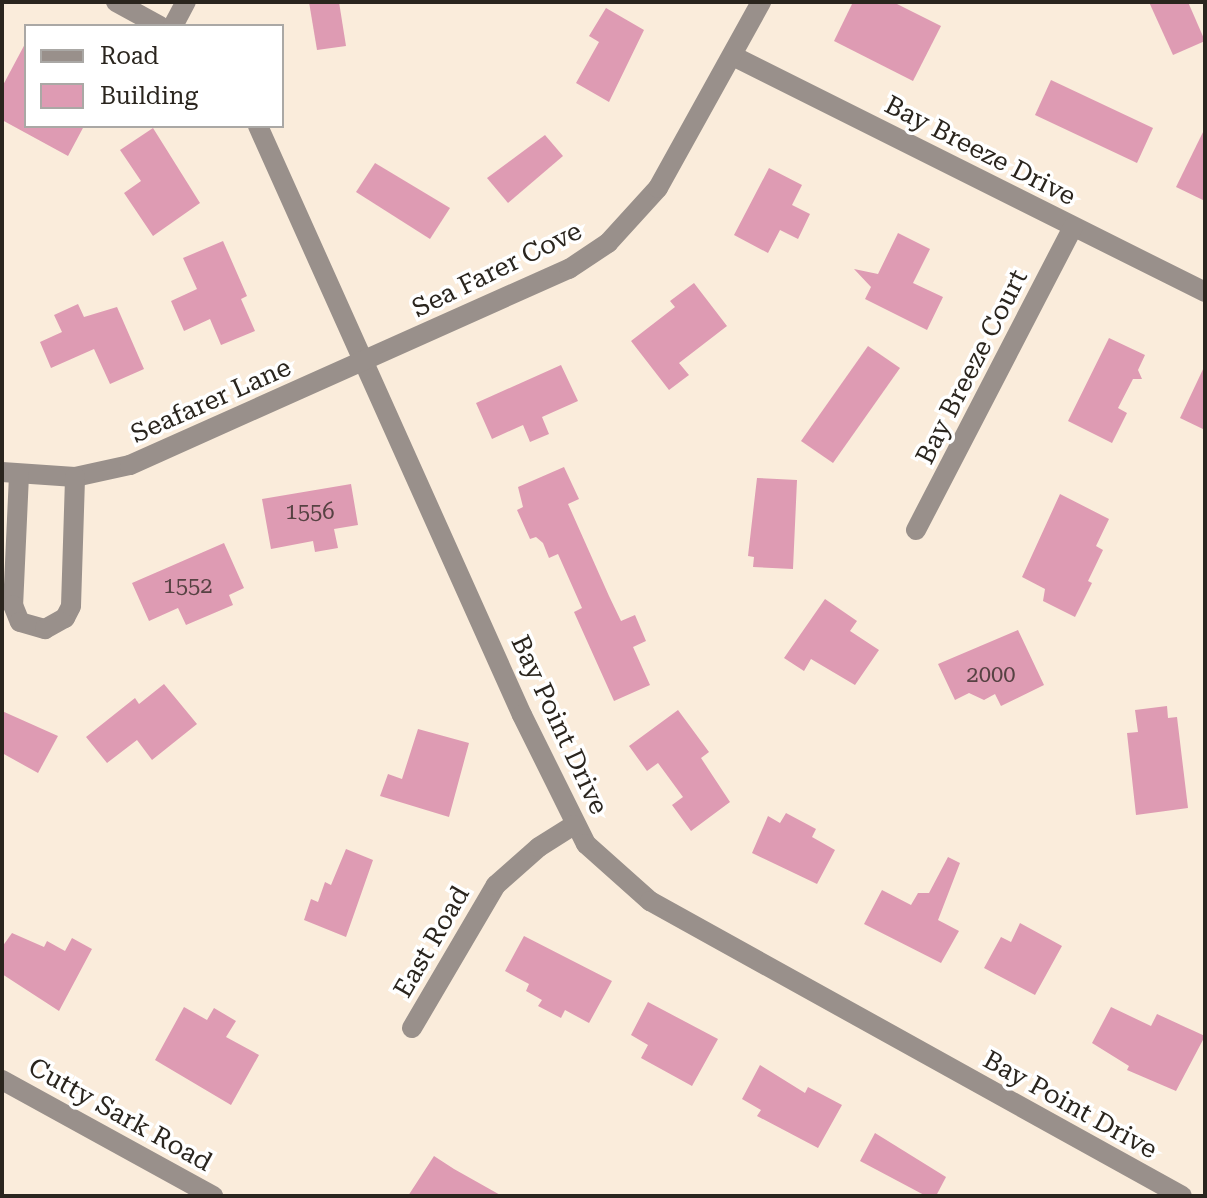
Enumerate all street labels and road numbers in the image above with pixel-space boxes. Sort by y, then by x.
street label: Bay Breeze Drive [879,89,1081,213]
street label: Sea Farer Cove [407,215,587,325]
street label: Bay Breeze Court [910,265,1034,469]
street label: Seafarer Lane [126,352,296,450]
street label: Bay Point Drive [504,631,614,819]
street label: East Road [388,881,476,1003]
street label: Bay Point Drive [978,1044,1162,1166]
street label: Cutty Sark Road [23,1052,217,1178]

